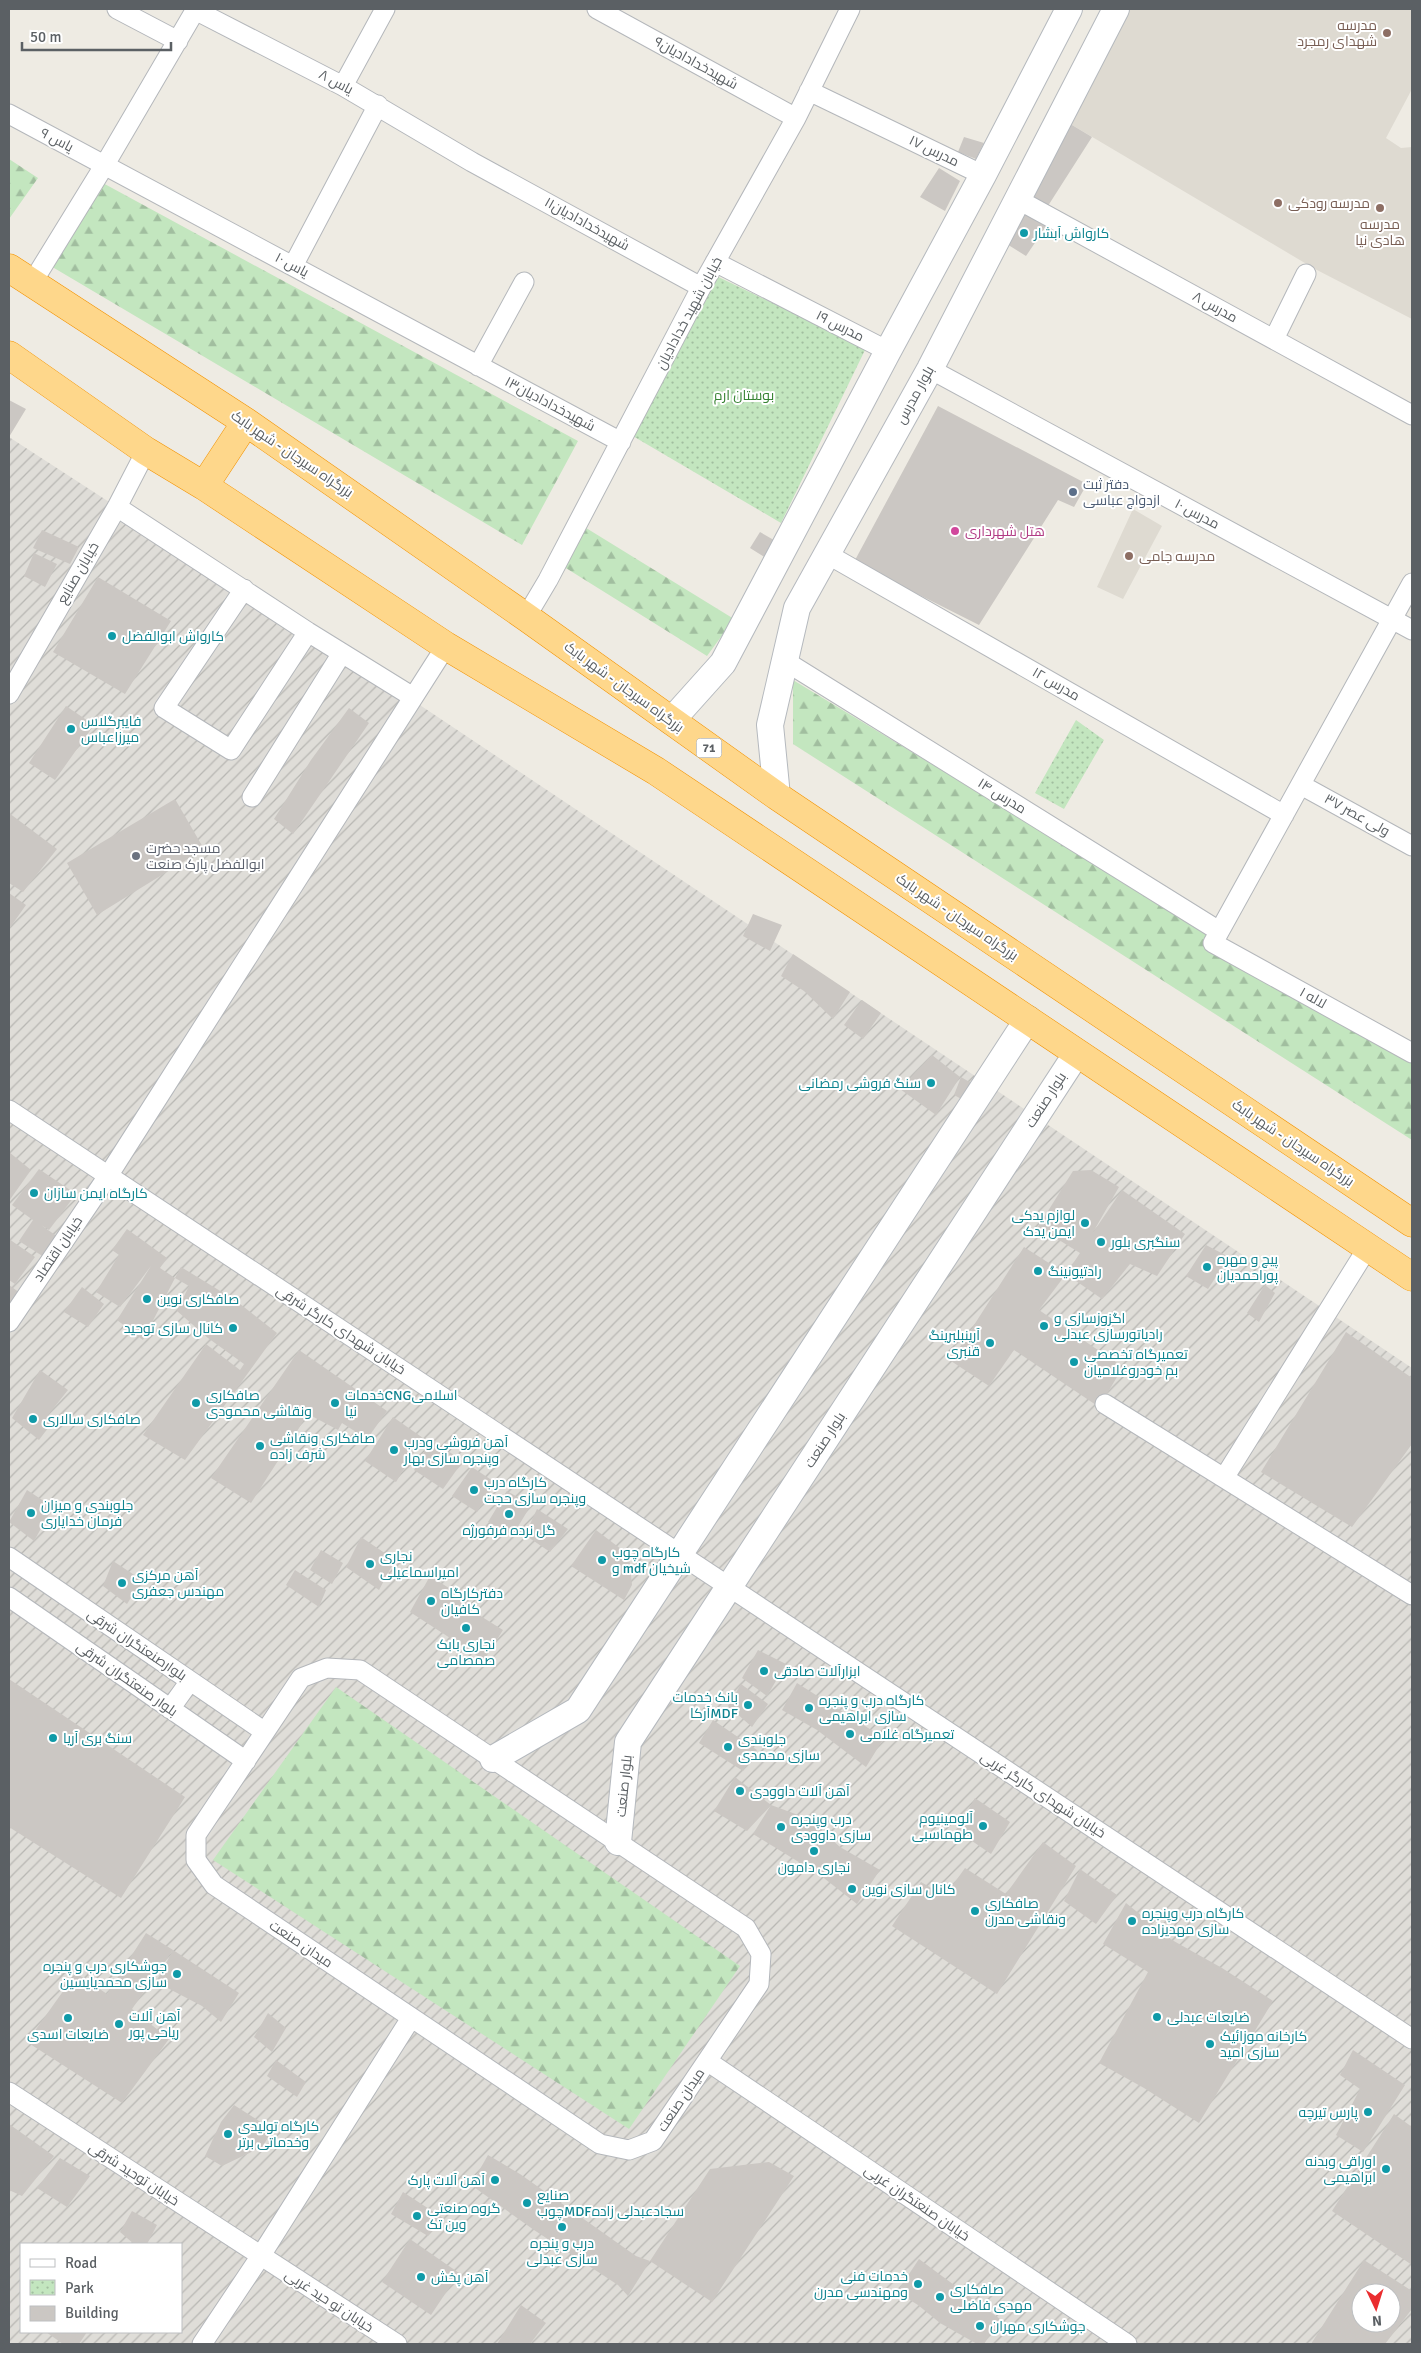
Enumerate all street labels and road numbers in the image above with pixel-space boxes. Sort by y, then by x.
street label: شهیدخدادادیان۹ [651,33,741,93]
street label: یاس ۸ [316,66,356,98]
street label: یاس ۹ [37,124,77,156]
street label: مدرس ۱۷ [906,132,962,170]
street label: شهیدخدادادیان۱۱ [542,194,632,254]
street label: یاس ۱۰ [272,249,312,281]
street label: خیابان شهید خدادادیان [652,254,726,372]
street label: مدرس ۸ [1189,288,1241,326]
street label: مدرس ۱۹ [813,307,867,345]
street label: بلوار مدرس [892,363,938,427]
street label: شهیدخدادادیان۱۳ [502,373,598,435]
street label: بزرگراه سیرجان - شهر بابک [228,407,356,501]
street label: مدرس ۱۰ [1172,495,1222,533]
street label: خیابان صنایع [53,539,103,607]
street label: بزرگراه سیرجان - شهر بابک [561,638,687,736]
street label: مدرس ۱۲ [1029,664,1083,704]
road number: 71 [696,738,722,758]
street label: مدرس ۱۴ [975,775,1029,817]
street label: ولی عصر ۳۷ [1321,790,1393,840]
street label: بزرگراه سیرجان - شهر بابک [893,870,1021,964]
street label: لاله ۱ [1296,984,1330,1012]
street label: بلوار صنعت [1022,1069,1070,1131]
street label: بزرگراه سیرجان - شهر بابک [1229,1096,1357,1190]
street label: خیابان اقتصاد [30,1213,86,1285]
street label: خیابان شهدای کارگر شرقی [273,1282,409,1378]
street label: بلوار صنعت [801,1409,849,1471]
street label: بلوارصنعتگران شرقی [84,1605,190,1685]
street label: بلوار صنعتگران شرقی [73,1638,181,1720]
street label: خیابان شهدای کارگر غربی [977,1748,1109,1842]
street label: بلوار صنعت [612,1754,636,1818]
street label: میدان صنعت [266,1917,336,1971]
street label: میدان صنعت [654,2065,708,2135]
street label: خیابان توحید شرقی [86,2138,182,2210]
street label: خیابان صنعتگران غربی [861,2161,973,2245]
street label: خیابان تو حید غربی [281,2266,377,2336]

